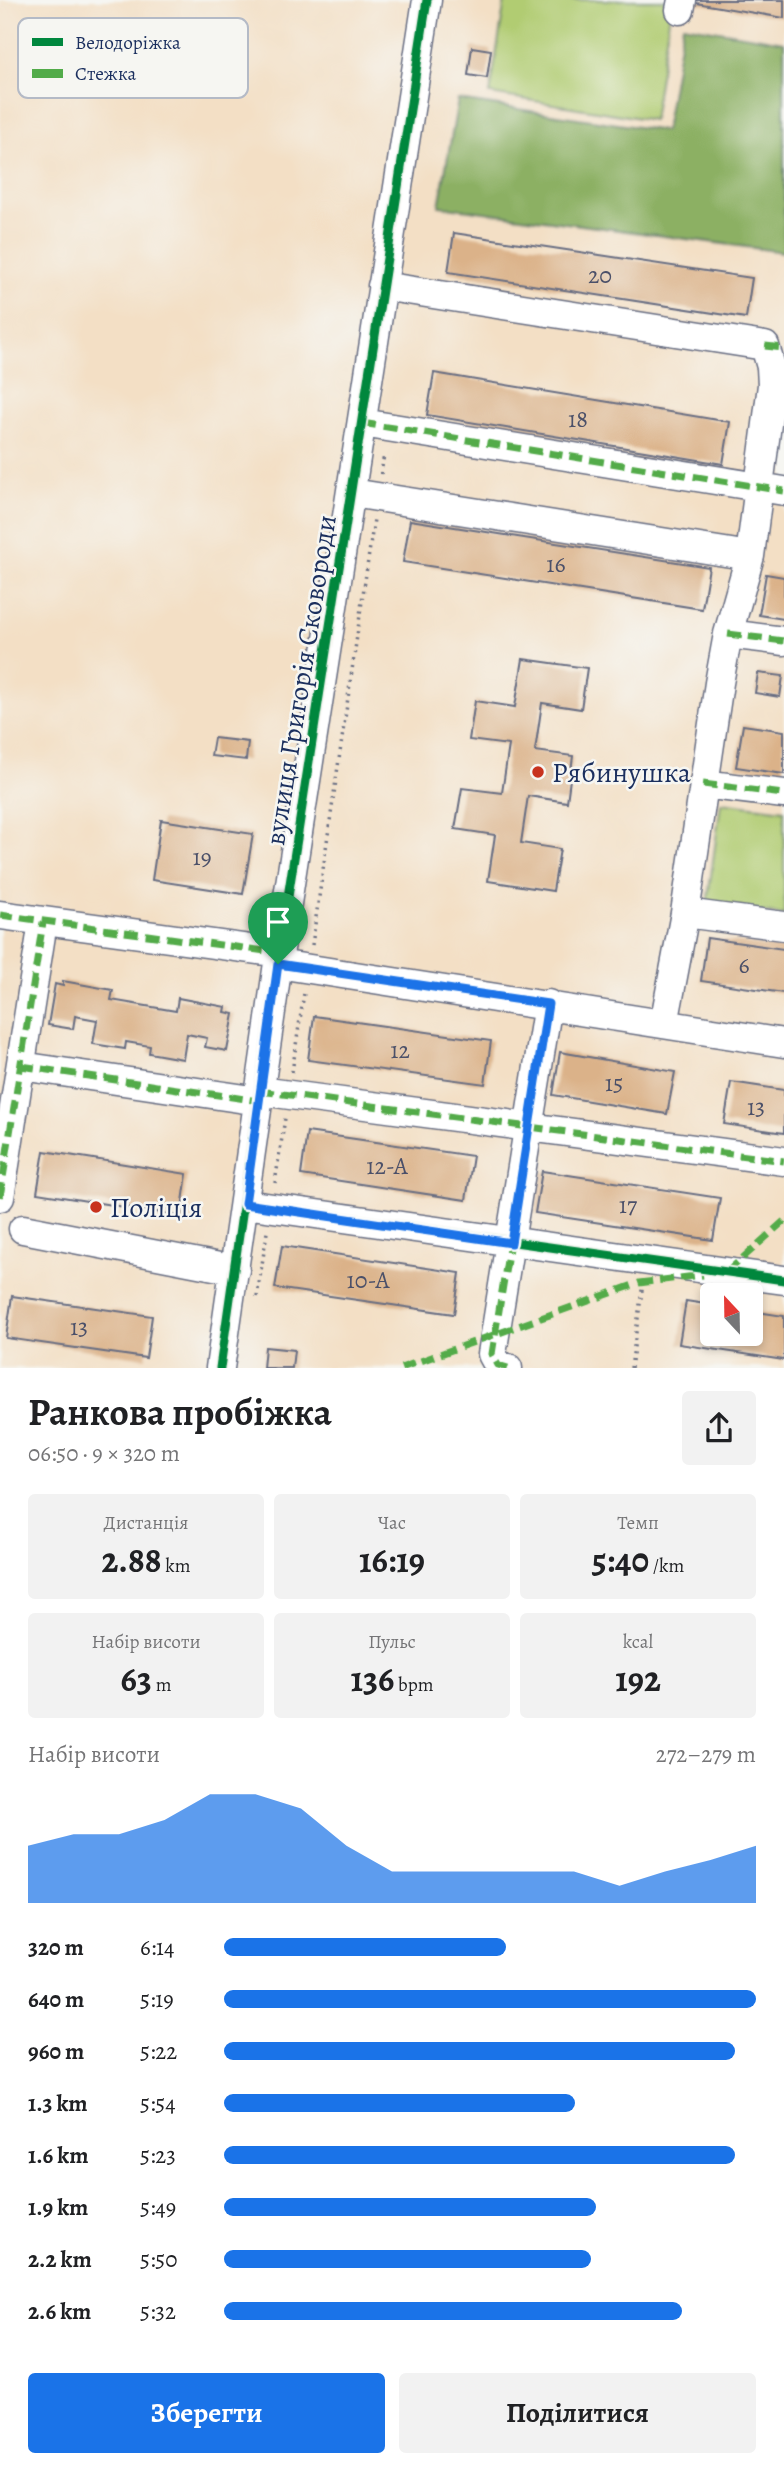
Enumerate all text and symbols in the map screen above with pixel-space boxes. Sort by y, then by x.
legend [18,18,248,98]
text: Велодоріжка [75,30,181,56]
text: Стежка [75,61,136,87]
house number: 20 [588,259,612,291]
house number: 18 [568,403,588,435]
street label: вулиця Григорія Сковороди [256,512,346,848]
house number: 16 [546,548,566,580]
place label: Рябинушка [552,754,691,792]
marker: Рябинушка [530,764,546,780]
house number: 19 [192,841,212,873]
pin [248,892,308,964]
icon: arrive [259,903,297,941]
house number: 6 [738,949,750,981]
house number: 12 [390,1034,410,1066]
house number: 15 [605,1067,623,1099]
house number: 13 [747,1091,765,1123]
house number: 12-А [366,1150,409,1182]
place label: Поліція [110,1189,202,1227]
house number: 17 [619,1189,638,1221]
marker: Поліція [88,1199,104,1215]
house number: 10-А [347,1264,390,1296]
north arrow [700,1283,763,1346]
map controls [700,1283,763,1346]
house number: 13 [70,1311,88,1343]
text: Ранкова пробіжка [28,1386,332,1438]
button: share [682,1391,756,1465]
text: 06:50 · 9 × 320 m [28,1438,180,1469]
text: Дистанція [104,1510,188,1536]
text: Час [378,1510,406,1536]
text: Темп [617,1510,659,1536]
text: 2.88 [101,1536,162,1584]
text: 16:19 [359,1536,425,1584]
text: 5:40 [592,1536,649,1584]
text: km [162,1553,191,1579]
text: /km [649,1553,684,1579]
text: Набір висоти [91,1629,201,1655]
text: Пульс [368,1629,416,1655]
text: kcal [623,1629,653,1655]
text: 63 [121,1655,152,1703]
text: 136 [350,1655,394,1703]
text: 192 [615,1655,661,1703]
text: m [152,1672,171,1698]
text: bpm [394,1672,434,1698]
text: Набір висоти [28,1739,160,1770]
text: 272–279 m [656,1739,756,1770]
text: 320 m [28,1932,84,1963]
text: 6:14 [140,1932,174,1963]
text: 640 m [28,1984,84,2015]
text: 5:19 [140,1984,174,2015]
text: 960 m [28,2036,84,2067]
text: 5:22 [140,2036,177,2067]
text: 1.3 km [28,2088,88,2119]
text: 5:54 [140,2088,176,2119]
text: 1.6 km [28,2140,88,2171]
text: 5:23 [140,2140,176,2171]
text: 1.9 km [28,2192,88,2223]
text: 5:49 [140,2192,176,2223]
text: 2.2 km [28,2244,92,2275]
text: 5:50 [140,2244,178,2275]
text: 2.6 km [28,2296,91,2327]
text: 5:32 [140,2296,176,2327]
button: Зберегти [28,2373,385,2453]
button: Поділитися [399,2373,756,2453]

